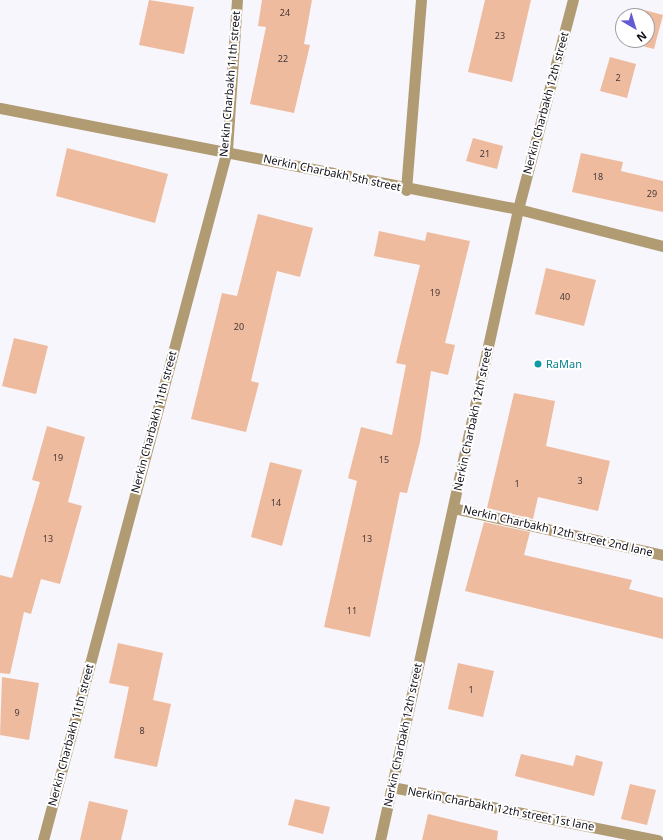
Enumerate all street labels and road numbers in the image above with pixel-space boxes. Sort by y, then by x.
street label: Nerkin Charbakh 11th street [217,10,243,158]
street label: Nerkin Charbakh 12th street [521,31,571,175]
street label: Nerkin Charbakh 5th street [262,152,402,194]
street label: Nerkin Charbakh 12th street [451,346,495,492]
street label: Nerkin Charbakh 11th street [129,350,179,494]
street label: Nerkin Charbakh 12th street 2nd lane [462,503,654,559]
street label: Nerkin Charbakh 12th street [381,662,425,808]
street label: Nerkin Charbakh 11th street [46,663,96,807]
street label: Nerkin Charbakh 12th street 1st lane [407,784,595,834]

